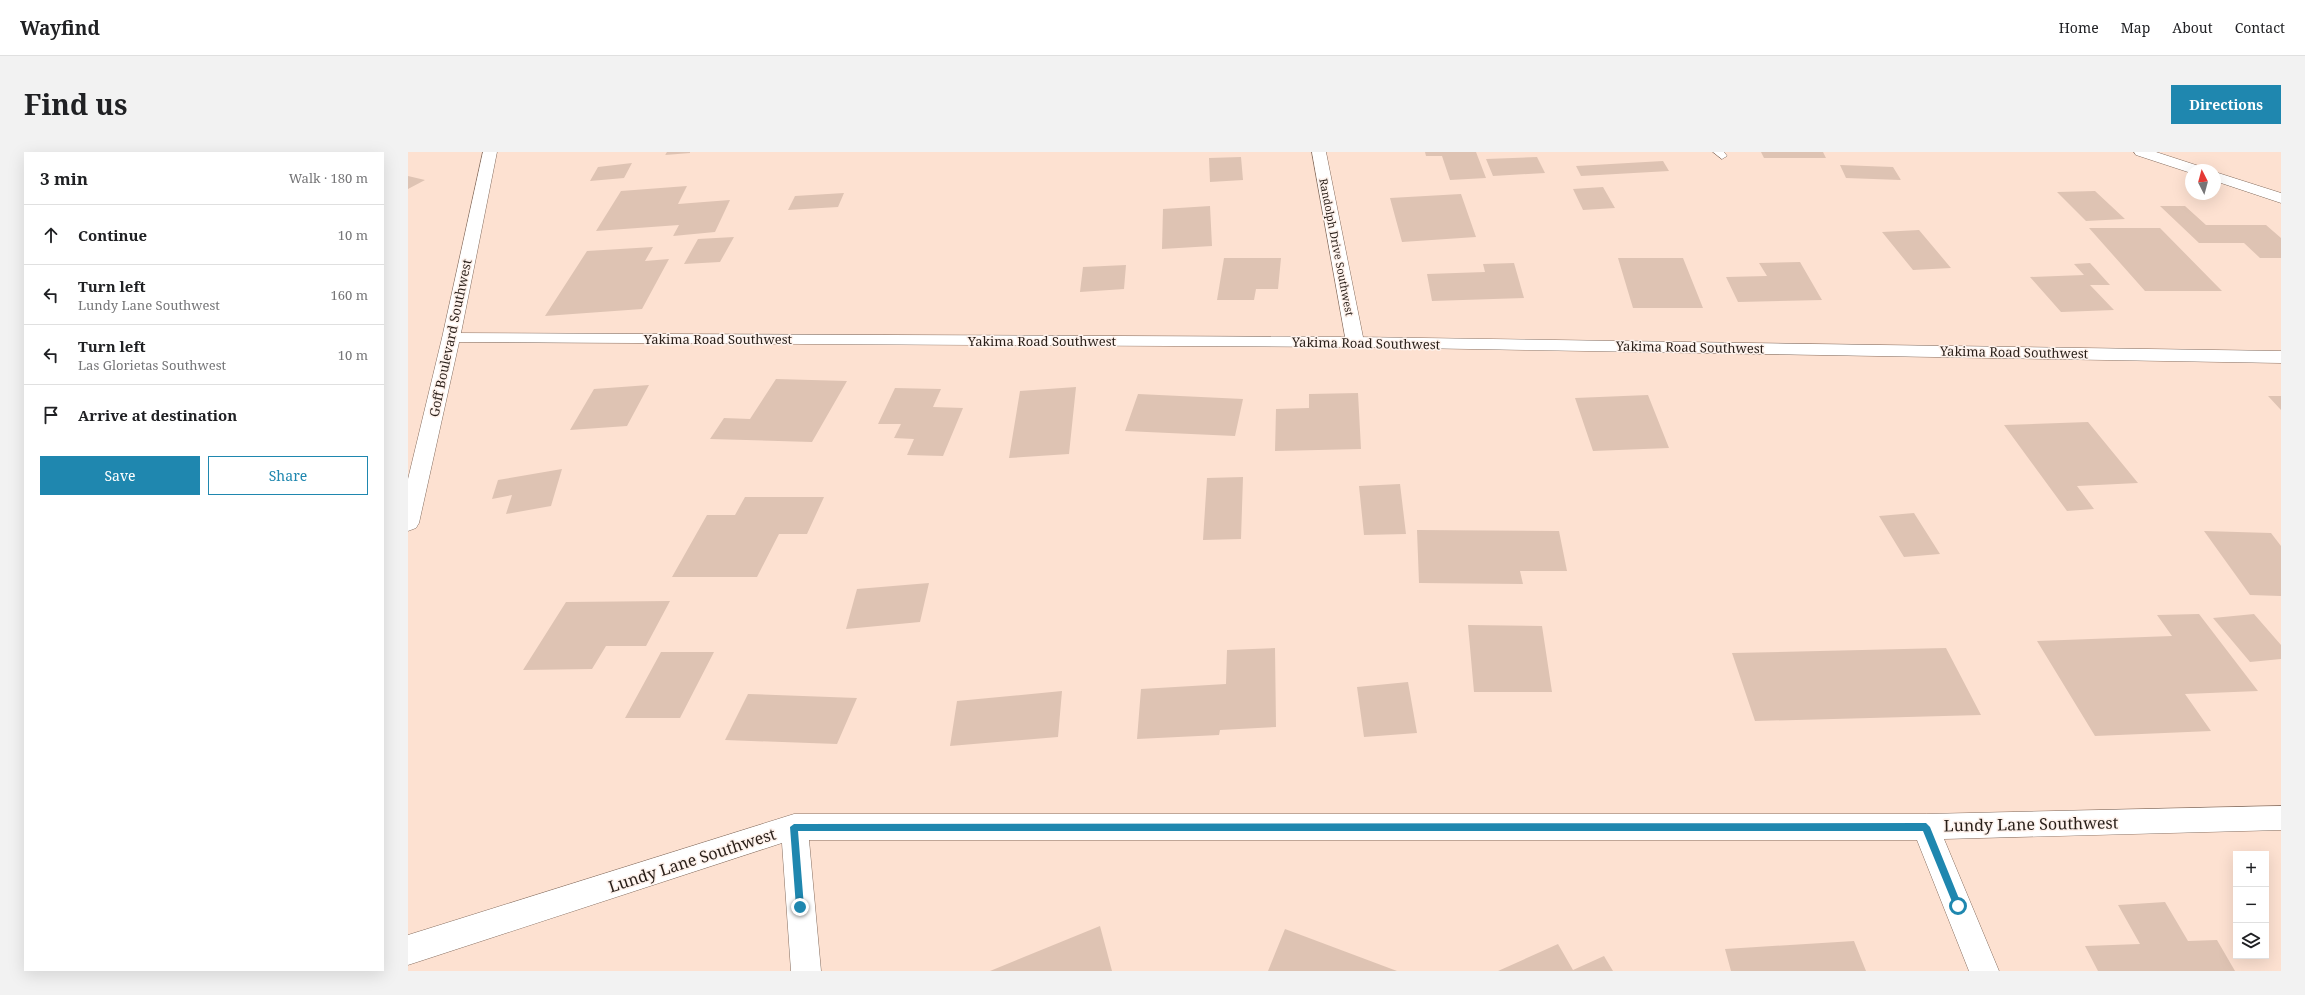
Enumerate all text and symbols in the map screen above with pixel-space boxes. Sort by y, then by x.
text: Wayfind [20,15,100,41]
text: Home [2059,18,2099,37]
text: Map [2121,18,2150,37]
text: About [2172,18,2213,37]
text: Contact [2235,18,2285,37]
text: Find us [24,85,128,123]
button: Directions [2171,85,2281,124]
north arrow [2185,164,2221,200]
text: 3 min [40,167,88,190]
text: Walk · 180 m [289,169,368,187]
street label: Randolph Drive Southwest [1316,177,1358,317]
icon: ahead [40,224,62,246]
text: Continue [78,225,147,245]
text: 10 m [338,226,368,244]
street label: Goff Boulevard Southwest [424,257,476,419]
text: Turn left [78,276,146,296]
icon: left [40,284,62,306]
text: 160 m [331,286,368,304]
text: Lundy Lane Southwest [78,296,220,314]
street label: Yakima Road Southwest [643,330,793,348]
street label: Yakima Road Southwest [967,332,1117,350]
street label: Yakima Road Southwest [1291,333,1441,353]
text: Turn left [78,336,146,356]
street label: Yakima Road Southwest [1615,337,1765,357]
street label: Yakima Road Southwest [1939,342,2089,362]
icon: left [40,344,62,366]
text: 10 m [338,346,368,364]
text: Las Glorietas Southwest [78,356,226,374]
icon: arrive [40,404,62,426]
text: Arrive at destination [78,405,237,425]
button: Save [40,456,200,495]
button: Share [208,456,368,495]
street label: Lundy Lane Southwest [1944,811,2119,837]
street label: Lundy Lane Southwest [606,822,779,897]
map controls [2233,851,2269,959]
button: + [2233,851,2269,887]
button: − [2233,887,2269,923]
route start [1949,897,1967,915]
route end [791,898,809,916]
button: layers [2233,923,2269,959]

